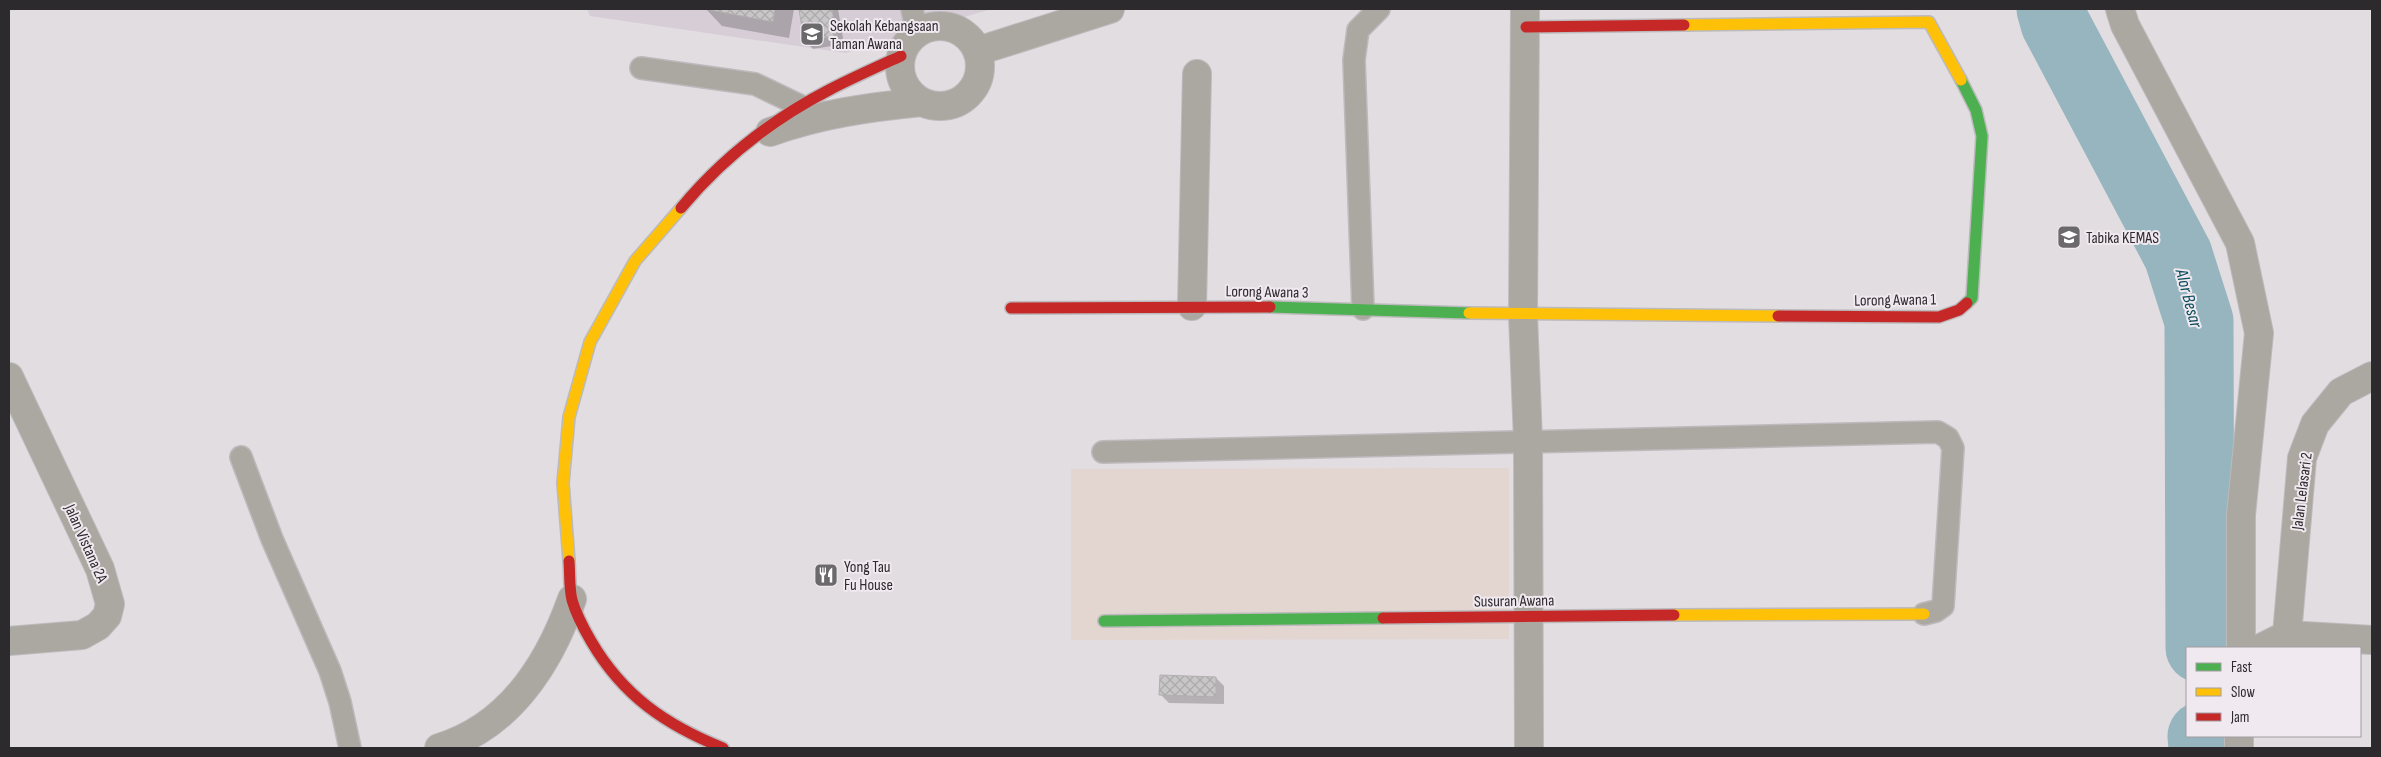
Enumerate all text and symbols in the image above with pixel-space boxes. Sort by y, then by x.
place label: Sekolah Kebangsaan Taman Awana [830,17,939,54]
school or university icon: Sekolah Kebangsaan Taman Awana [799,21,825,47]
school or university icon: Tabika KEMAS [2056,224,2082,250]
place label: Tabika KEMAS [2086,229,2159,248]
water label: Alor Besar [2170,266,2207,331]
street label: Lorong Awana 3 [1225,282,1309,303]
street label: Lorong Awana 1 [1854,290,1937,311]
street label: Jalan Lelasari 2 [2288,451,2317,532]
street label: Jalan Vistana 2A [59,501,111,586]
place label: Yong Tau Fu House [844,558,893,595]
restaurant icon: Yong Tau Fu House [813,562,839,588]
street label: Susuran Awana [1474,591,1554,612]
legend [2186,647,2361,737]
text: Fast [2231,658,2253,677]
text: Slow [2231,683,2255,702]
text: Jam [2230,708,2249,727]

